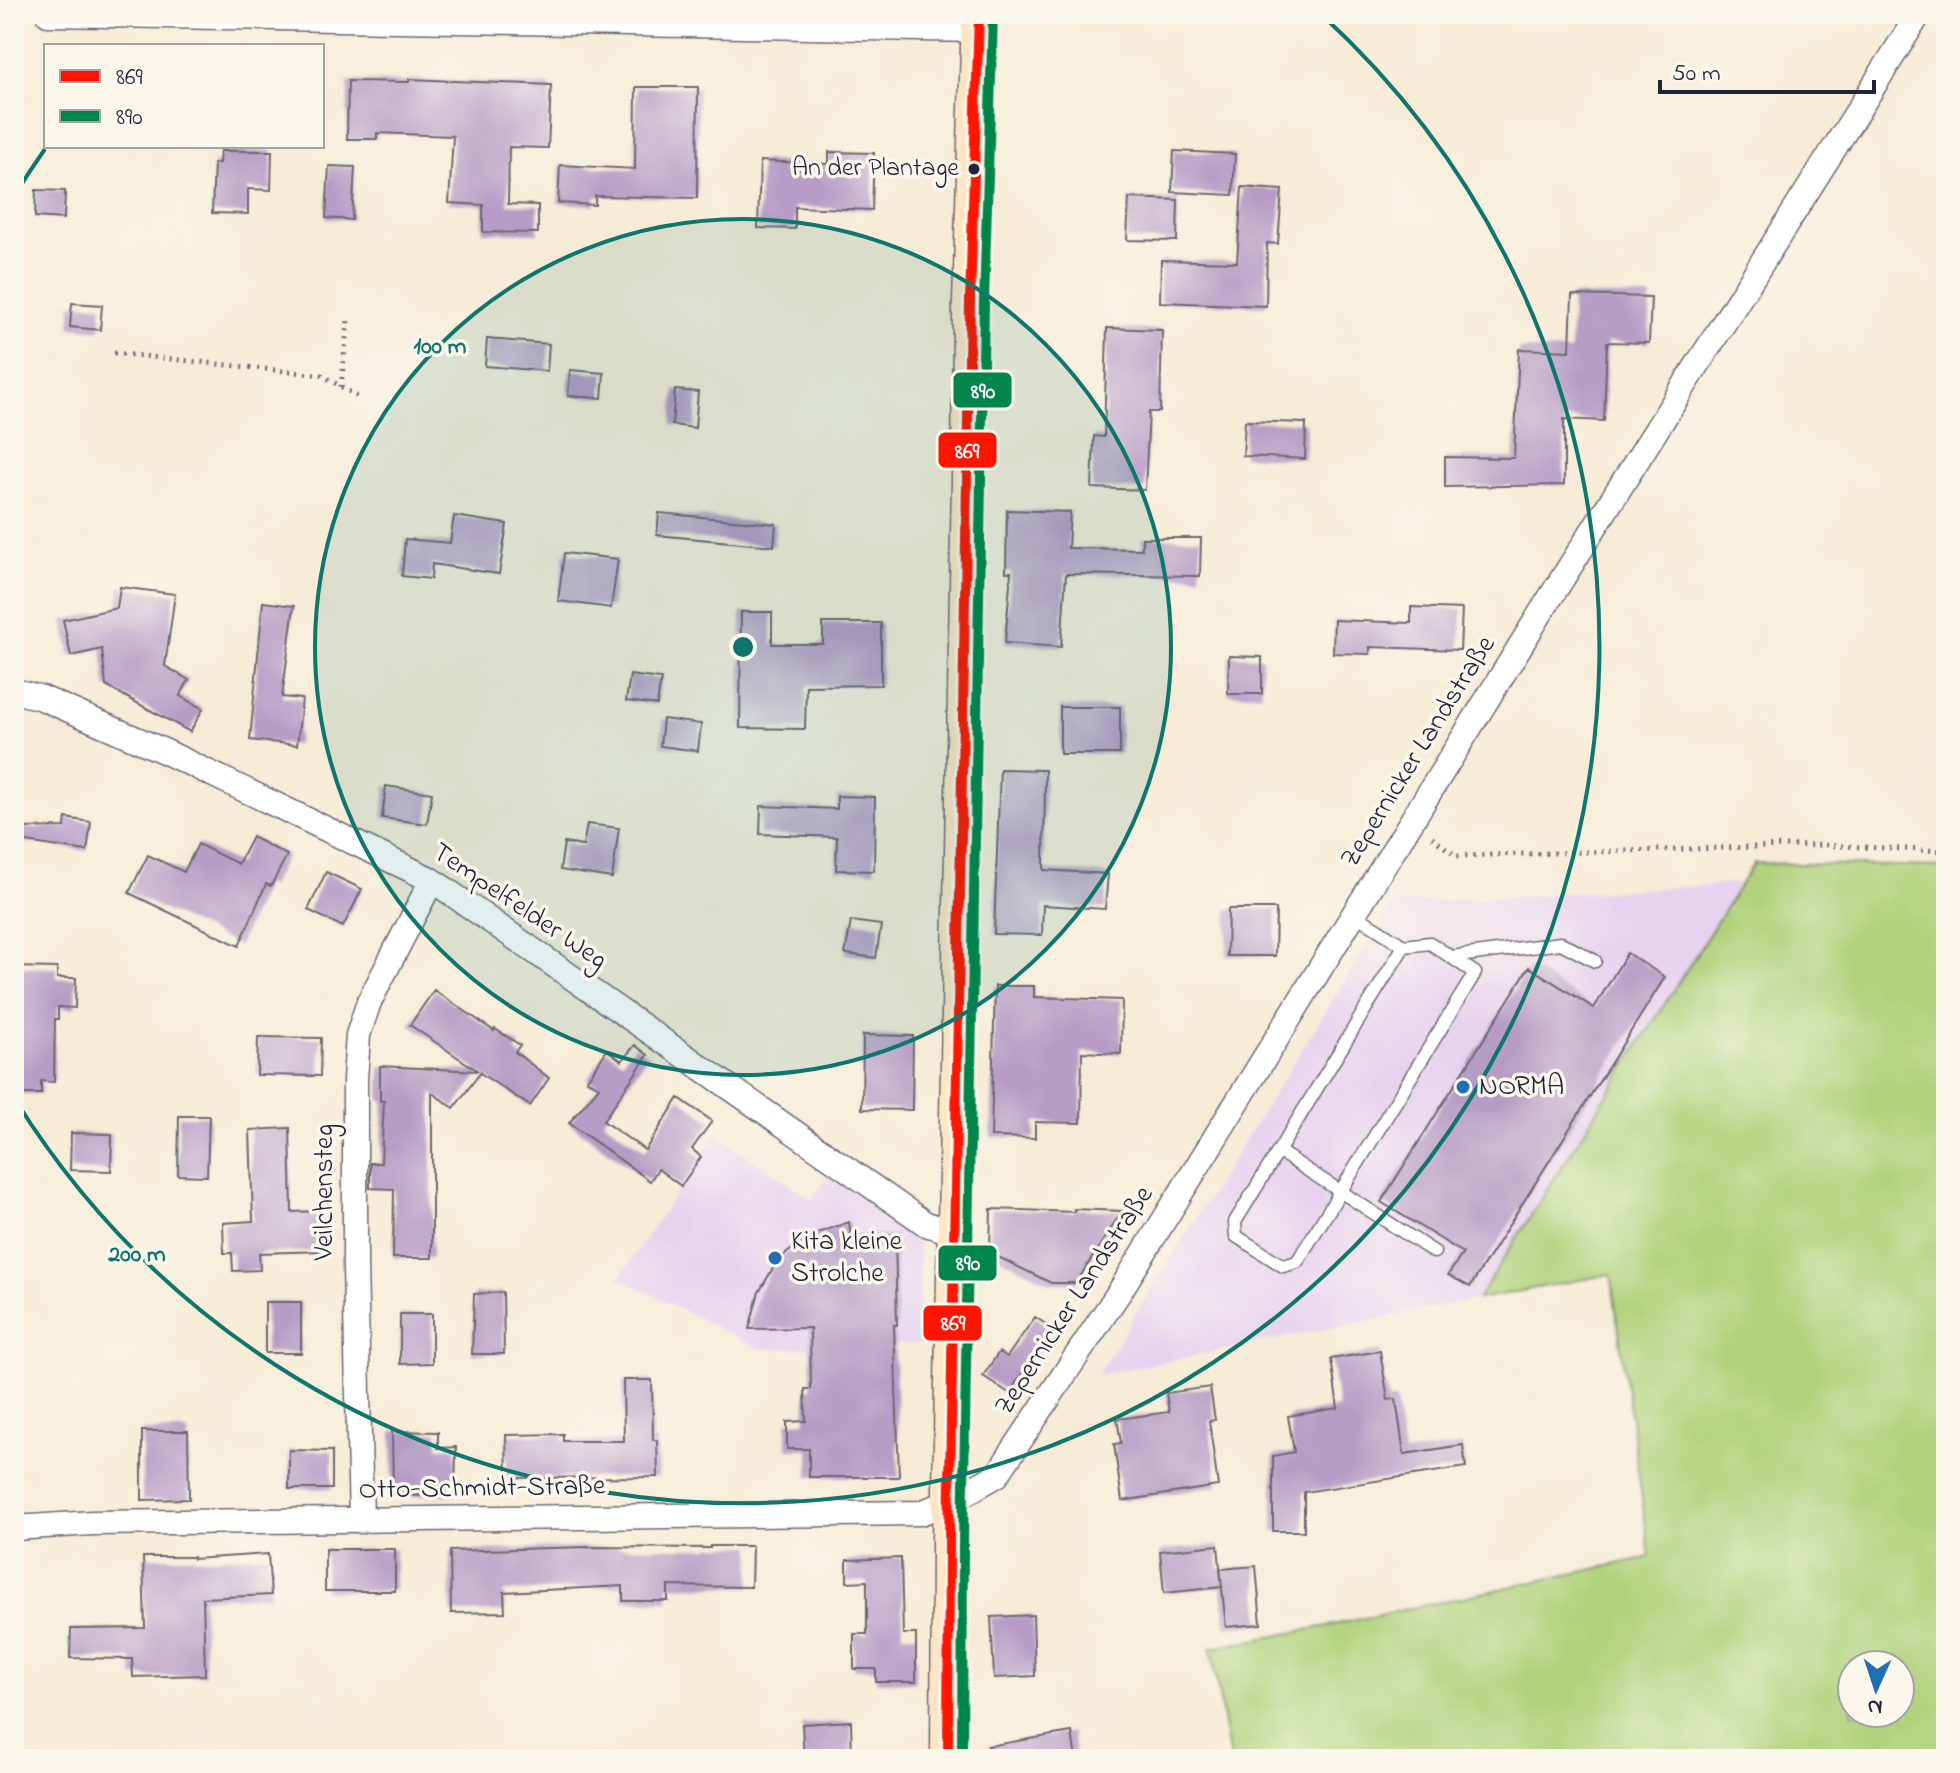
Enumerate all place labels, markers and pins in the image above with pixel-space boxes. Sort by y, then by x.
place label: An der Plantage [792,150,959,188]
marker: An der Plantage [966,161,982,177]
centre of rings [729,633,757,661]
place label: NORMA [1479,1067,1564,1108]
marker: NORMA [1454,1078,1472,1096]
place label: Kita kleine Strolche [791,1222,903,1295]
marker: Kita kleine Strolche [766,1249,784,1267]

